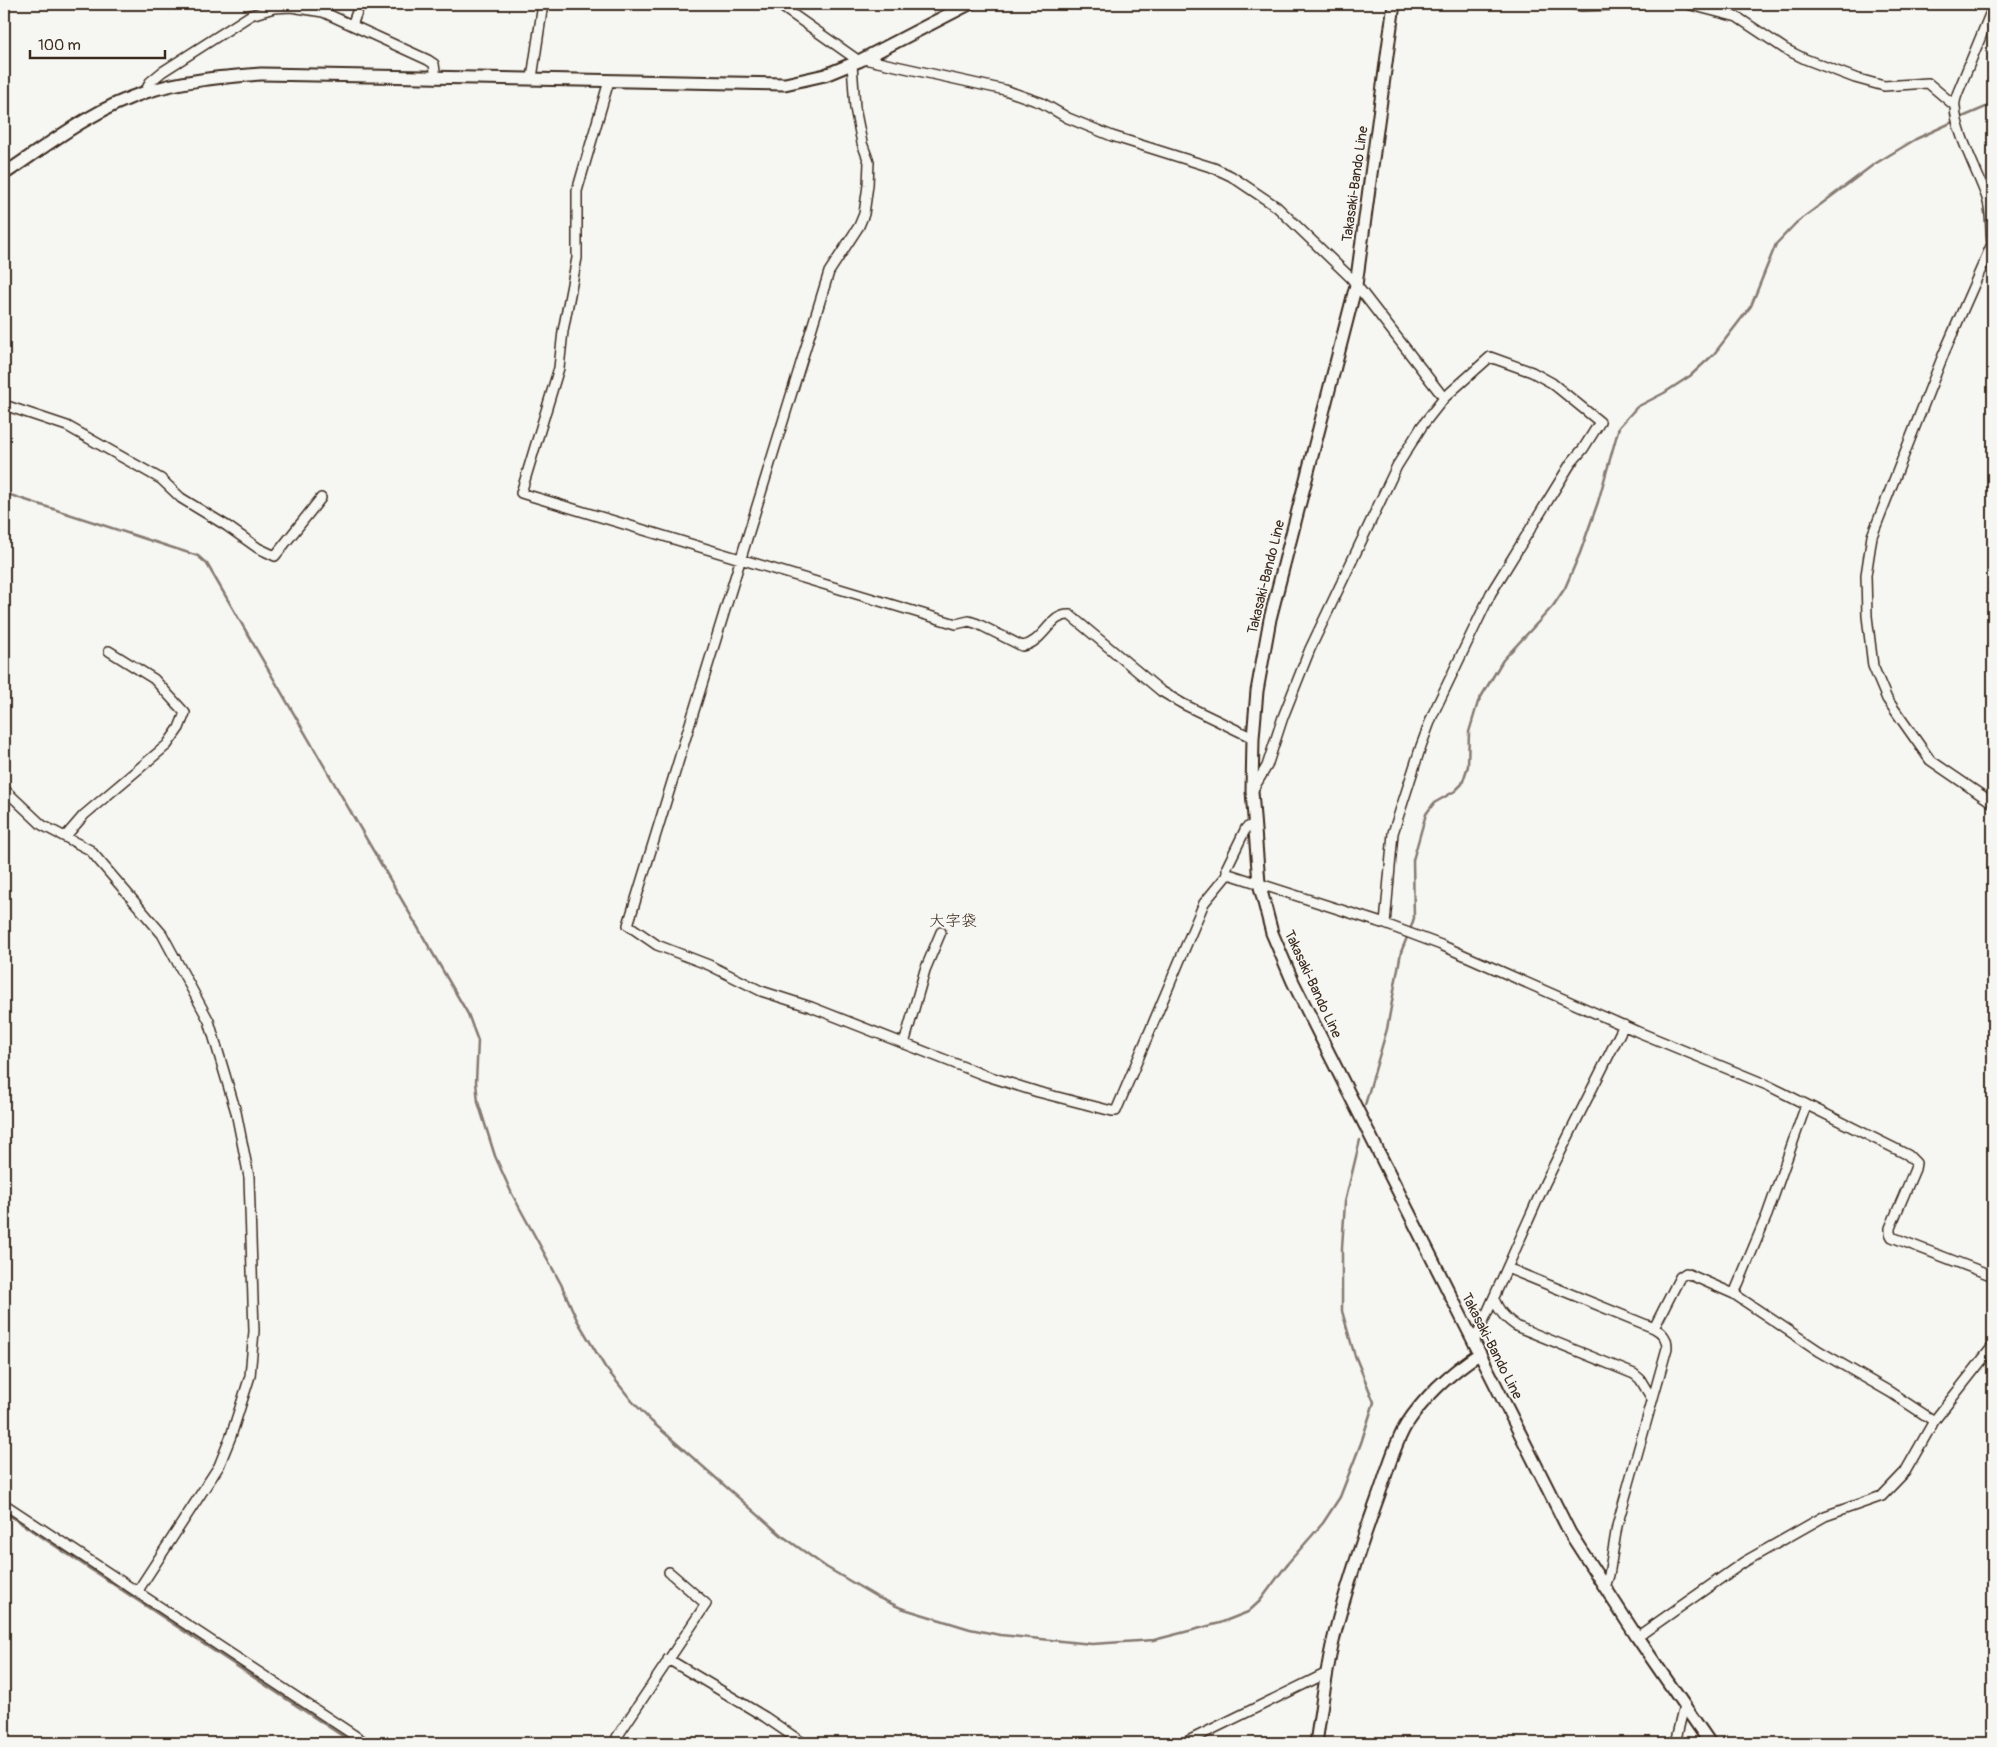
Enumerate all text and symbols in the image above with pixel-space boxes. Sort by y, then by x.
scale bar [30,28,165,60]
text: 100 m [38,36,81,55]
street label: Takasaki-Bando Line [1338,125,1372,243]
street label: Takasaki-Bando Line [1244,518,1288,636]
district label: 大字袋 [929,911,977,931]
street label: Takasaki-Bando Line [1281,927,1345,1041]
street label: Takasaki-Bando Line [1458,1290,1526,1402]

